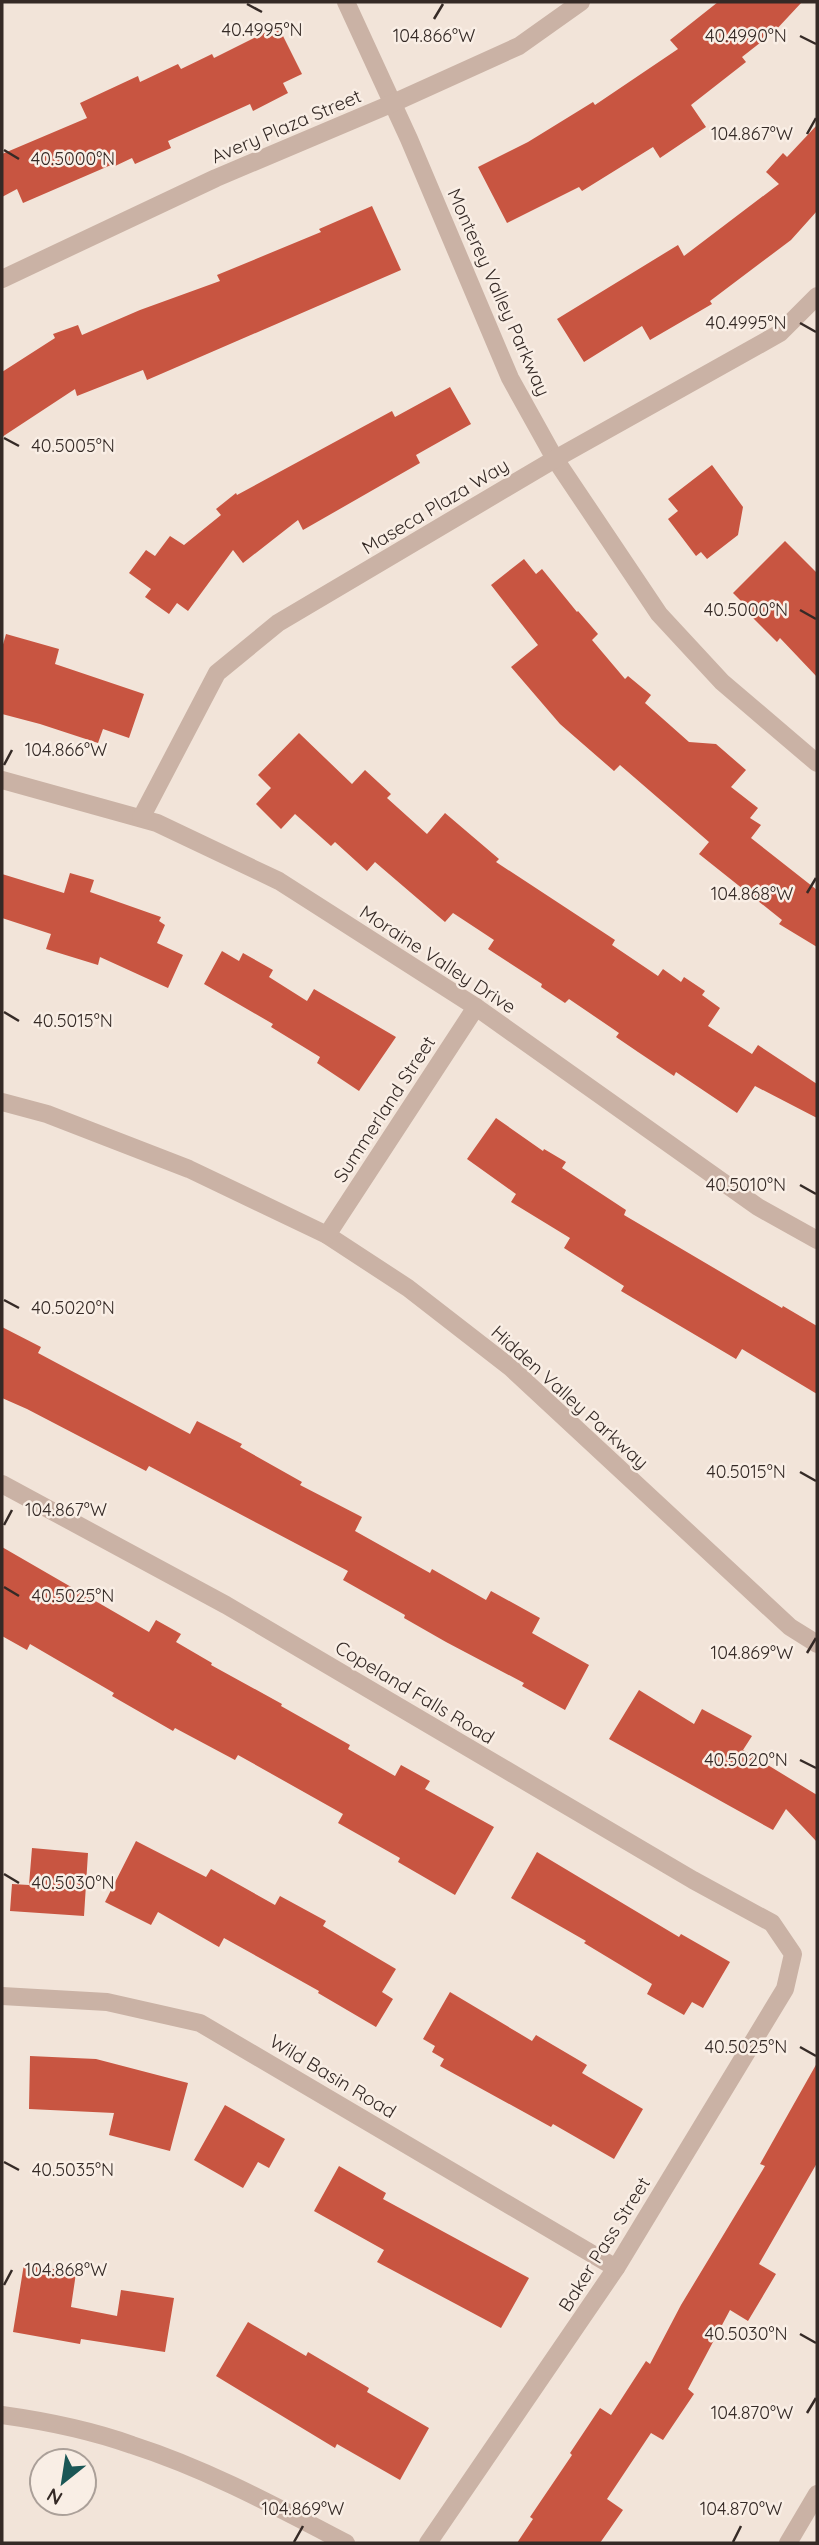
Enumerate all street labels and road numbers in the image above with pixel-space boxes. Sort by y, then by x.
street label: Avery Plaza Street [207,84,365,168]
street label: Monterey Valley Parkway [442,184,556,400]
street label: Maseca Plaza Way [357,453,513,559]
street label: Moraine Valley Drive [355,899,521,1019]
street label: Summerland Street [328,1031,440,1187]
street label: Hidden Valley Parkway [486,1320,654,1474]
street label: Copeland Falls Road [331,1635,499,1749]
street label: Wild Basin Road [265,2029,401,2123]
street label: Baker Pass Street [553,2172,655,2316]

